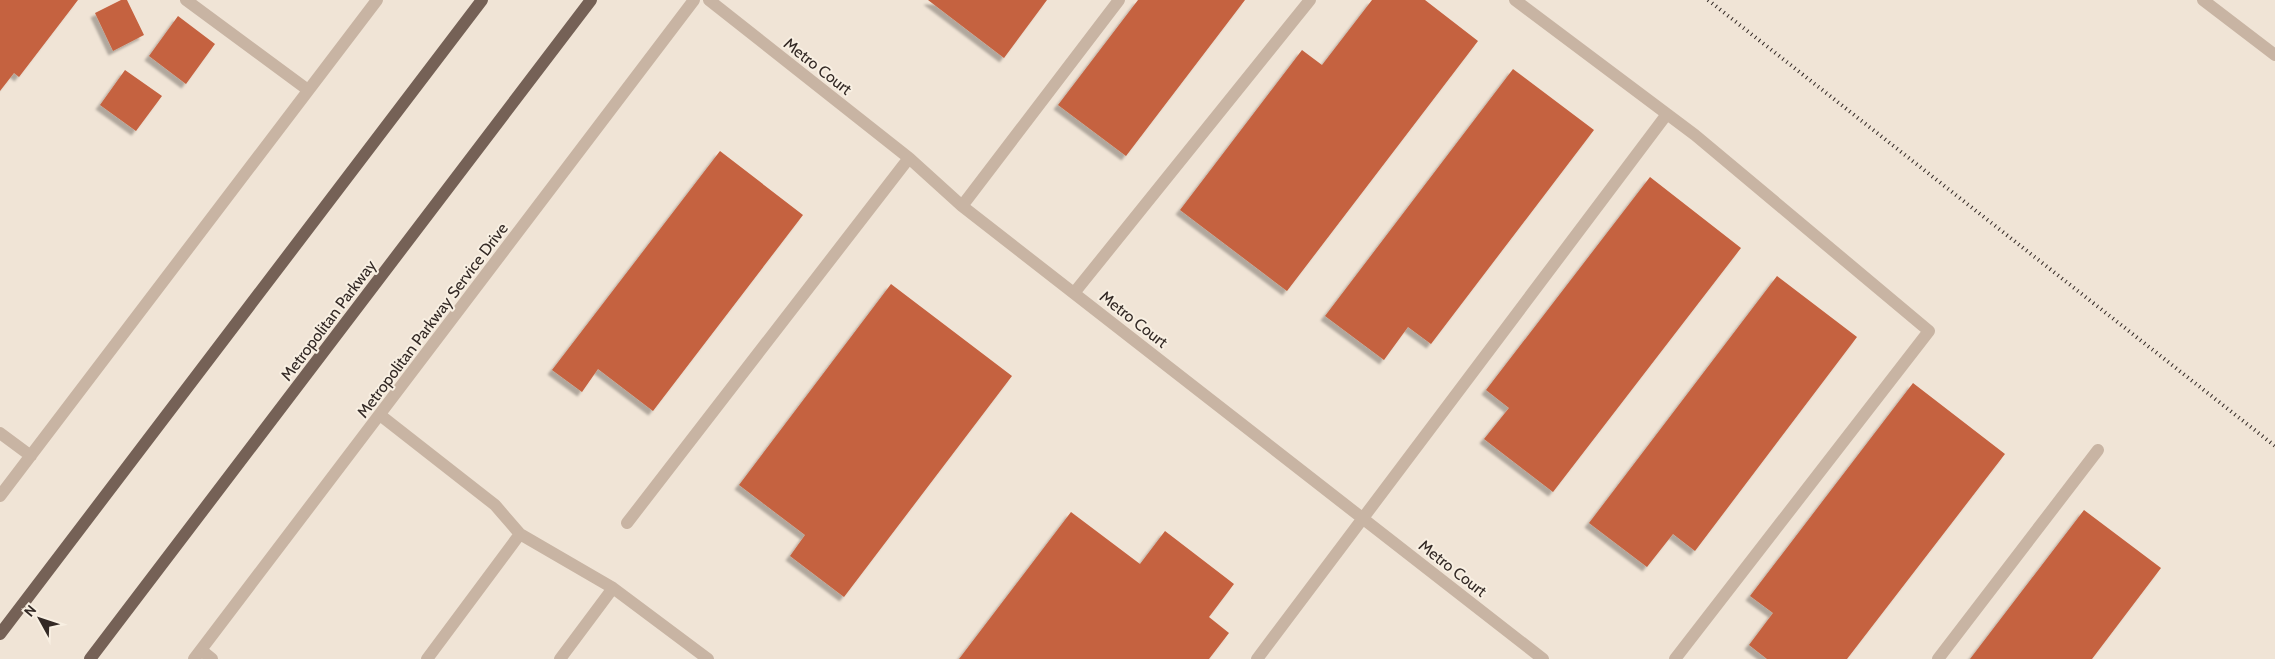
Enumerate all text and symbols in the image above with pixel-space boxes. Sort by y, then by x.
street label: Metro Court [780,34,856,99]
street label: Metropolitan Parkway Service Drive [353,219,512,421]
street label: Metropolitan Parkway [277,256,380,384]
street label: Metro Court [1096,287,1172,352]
street label: Metro Court [1415,536,1491,601]
north arrow [15,594,65,644]
text: N [20,601,40,620]

